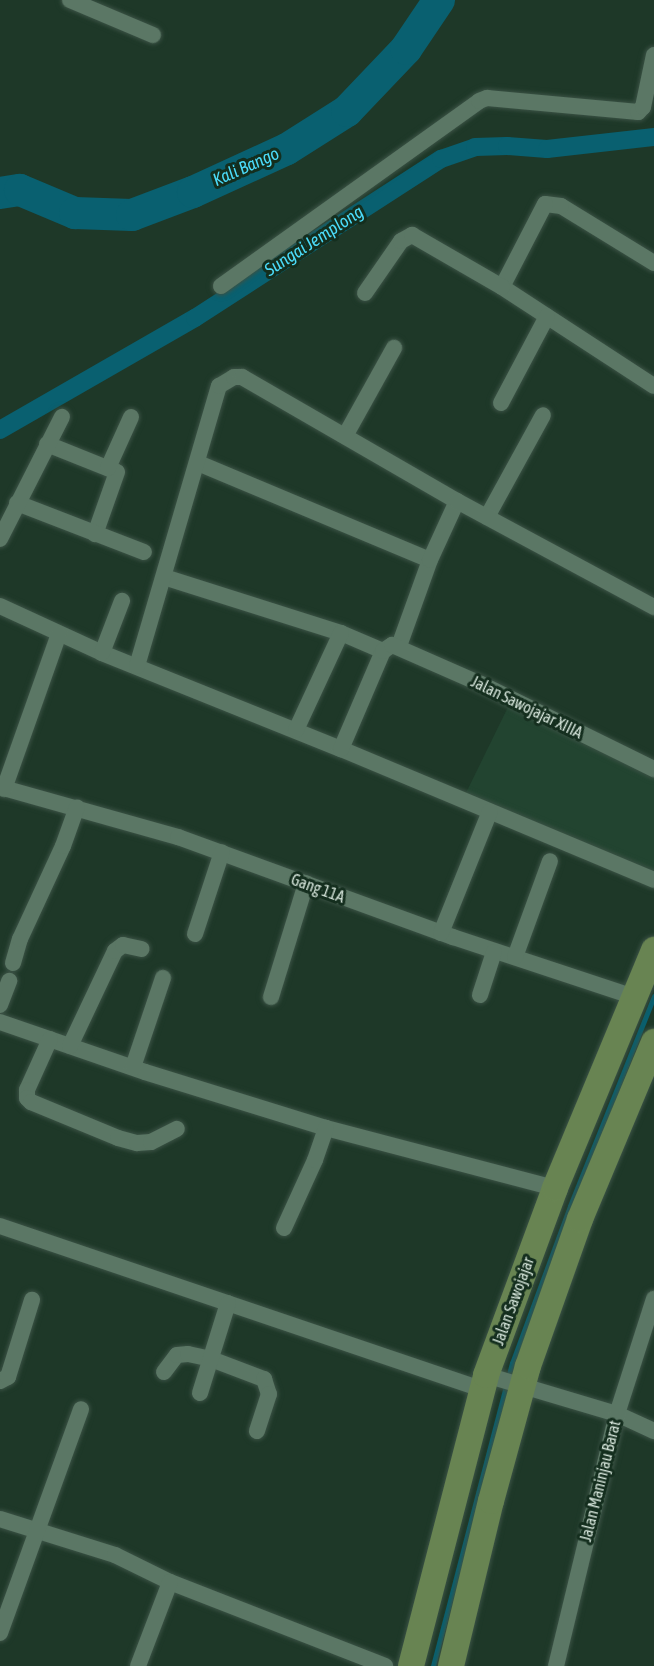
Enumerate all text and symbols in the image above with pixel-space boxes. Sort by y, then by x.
water label: Kali Bango [209,143,283,191]
water label: Sungai Jemplong [260,201,368,281]
street label: Jalan Sawojajar XIIIA [468,672,586,742]
street label: Gang 11A [289,869,347,907]
street label: Jalan Sawojajar [488,1254,538,1348]
street label: Jalan Maninjau Barat [576,1418,624,1544]

